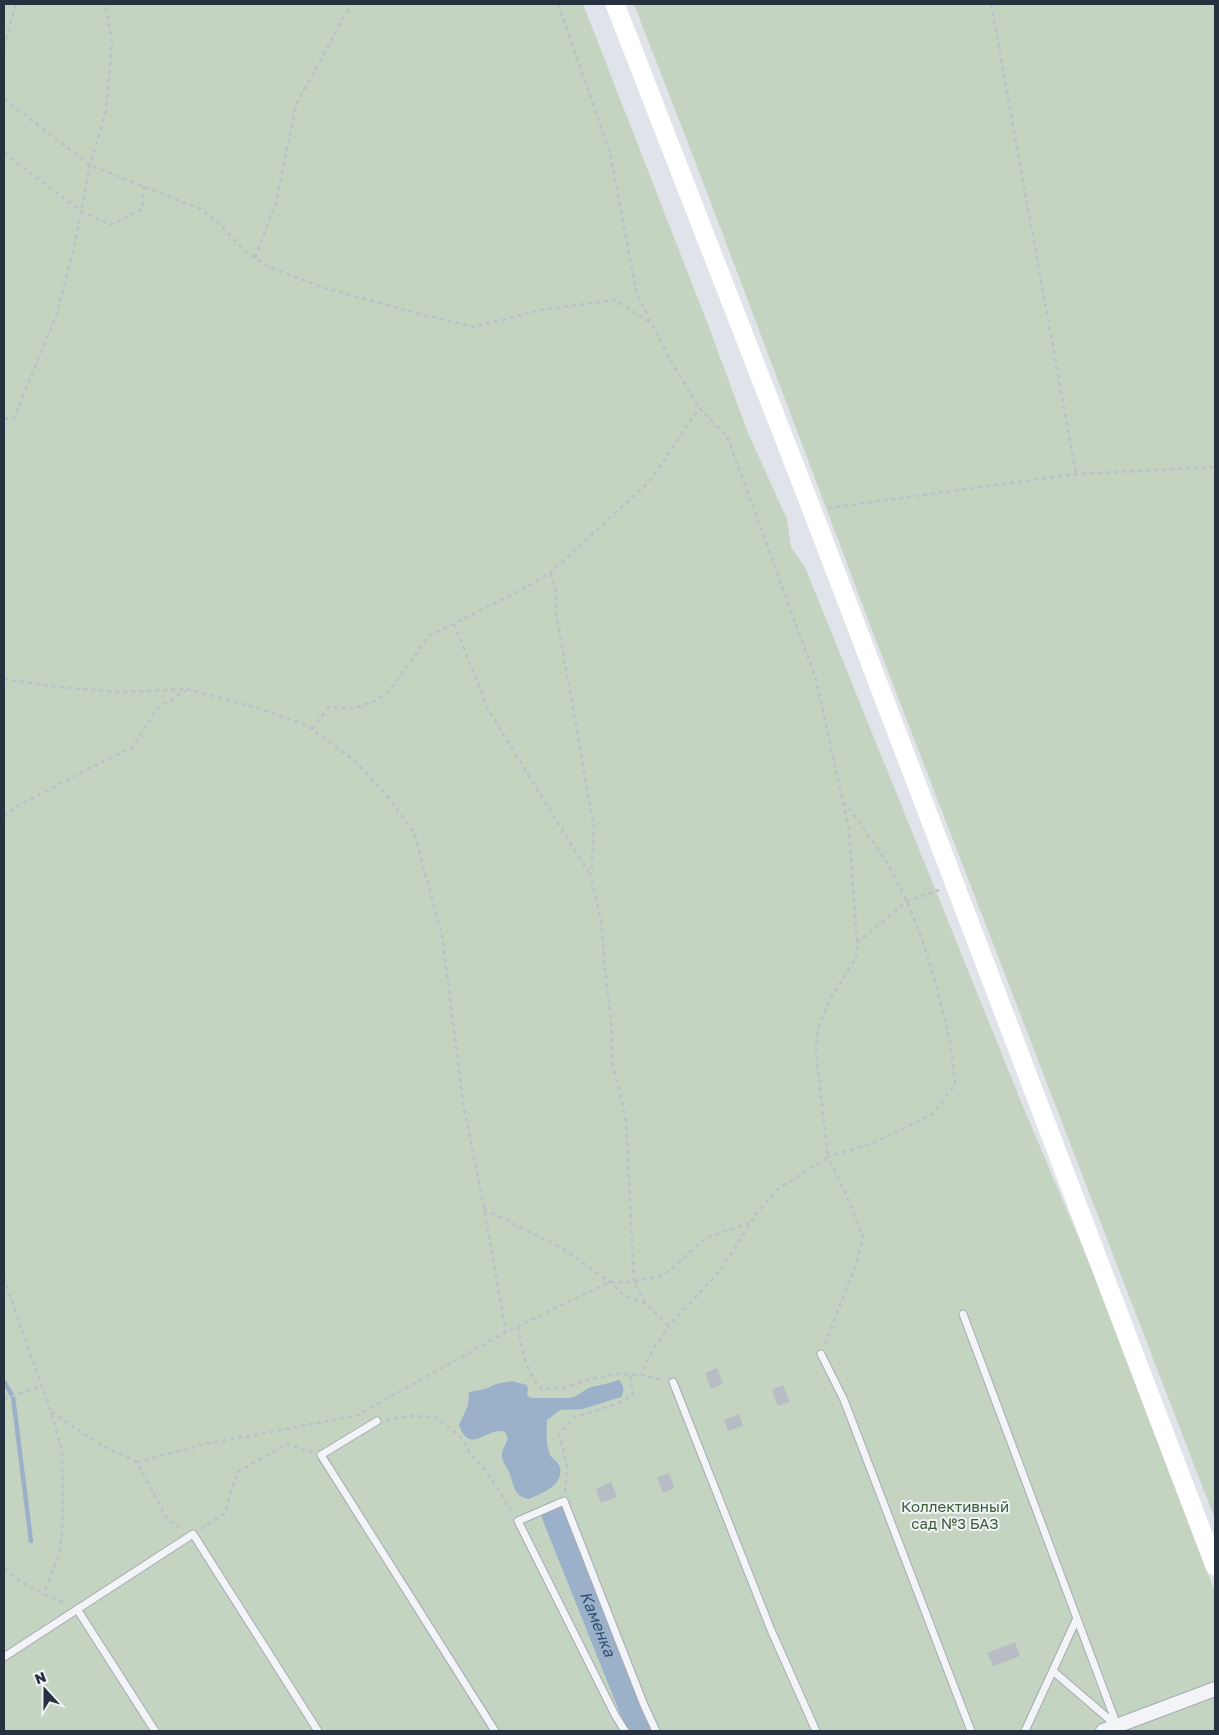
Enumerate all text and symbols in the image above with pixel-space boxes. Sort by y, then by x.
park label: Коллективный сад №3 БАЗ [901,1497,1009,1532]
water label: Каменка [576,1588,620,1660]
north arrow [20,1665,70,1715]
text: N [32,1668,48,1687]

